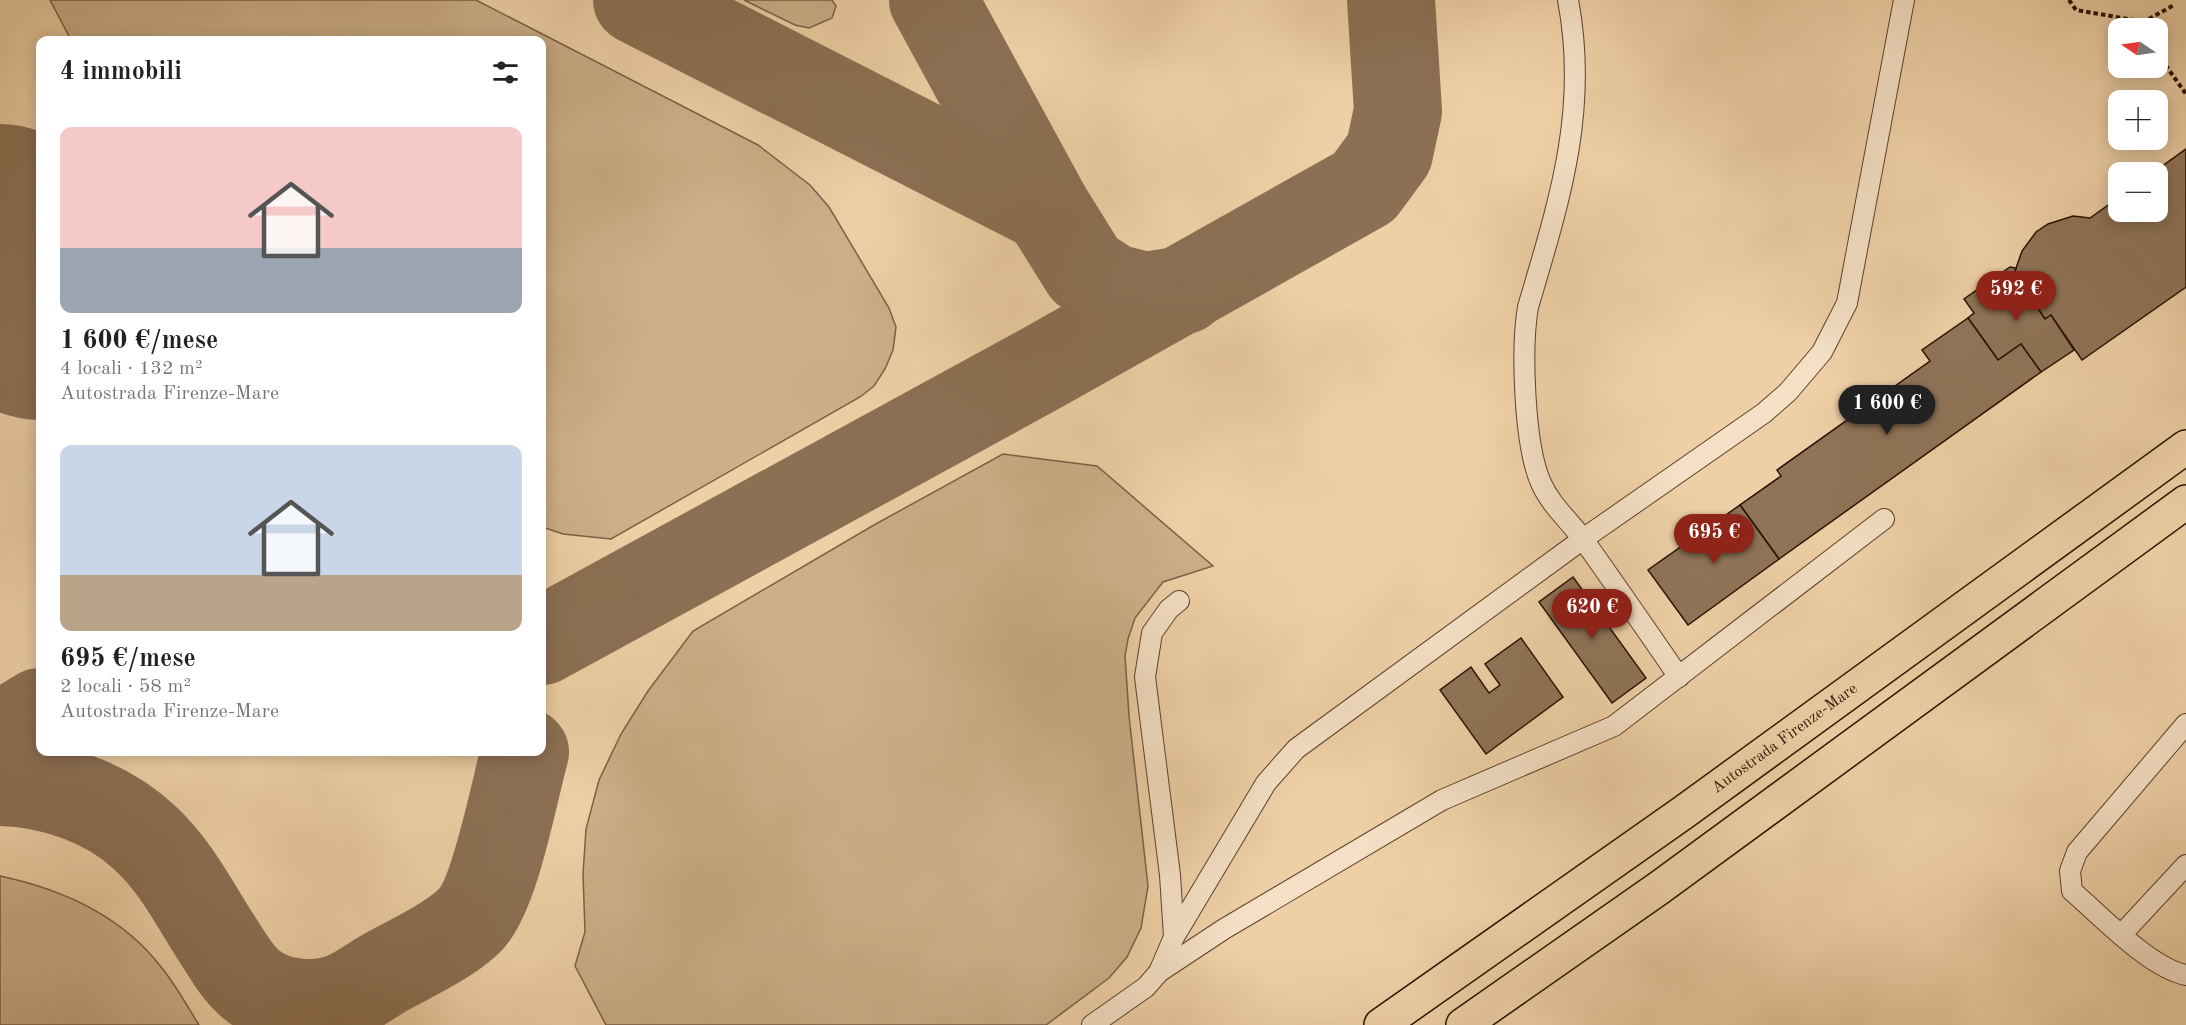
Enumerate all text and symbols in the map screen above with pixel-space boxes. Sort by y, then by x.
north arrow [2108,18,2168,78]
map controls [2108,18,2168,222]
icon: filters [489,56,522,89]
text: 4 immobili [60,59,182,85]
button: + [2108,90,2168,150]
button: − [2108,162,2168,222]
icon: home [237,166,345,274]
pin: 592 € [1974,271,2058,322]
text: 592 € [1990,280,2042,300]
text: 1 600 €/mese [60,328,218,354]
text: 4 locali · 132 m² [60,359,203,379]
text: Autostrada Firenze-Mare [60,384,279,404]
pin: 1 600 € [1832,385,1942,436]
text: 1 600 € [1852,394,1922,414]
icon: home [237,484,345,592]
pin: 695 € [1672,514,1756,565]
text: 695 € [1688,523,1740,543]
pin: 620 € [1550,589,1634,640]
text: 620 € [1566,598,1618,618]
text: 695 €/mese [60,646,196,672]
text: 2 locali · 58 m² [60,677,191,697]
street label: Autostrada Firenze-Mare [1709,681,1860,797]
text: Autostrada Firenze-Mare [60,702,279,722]

